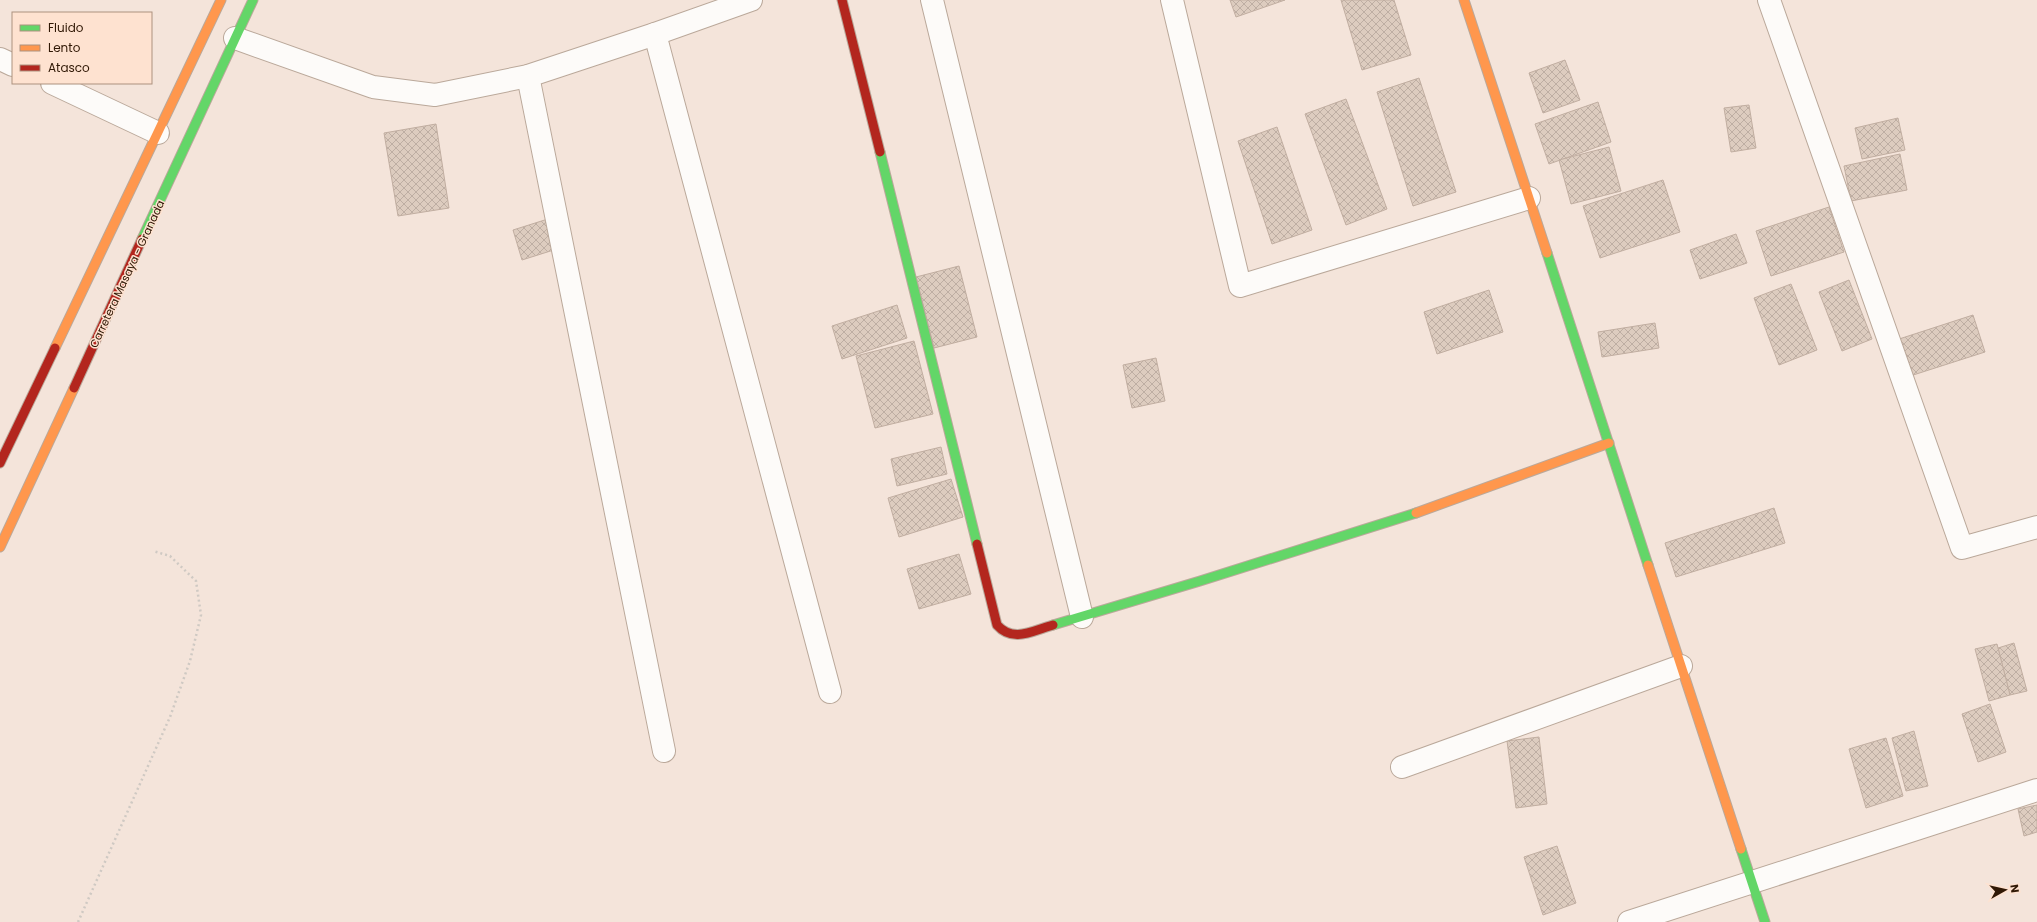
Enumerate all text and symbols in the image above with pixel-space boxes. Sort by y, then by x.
legend [12,12,152,84]
text: Fluido [48,19,84,36]
text: Lento [48,39,81,56]
text: Atasco [48,59,90,76]
street label: Carretera Masaya - Granada [86,197,168,351]
north arrow [1985,870,2025,910]
text: N [2006,883,2023,894]

